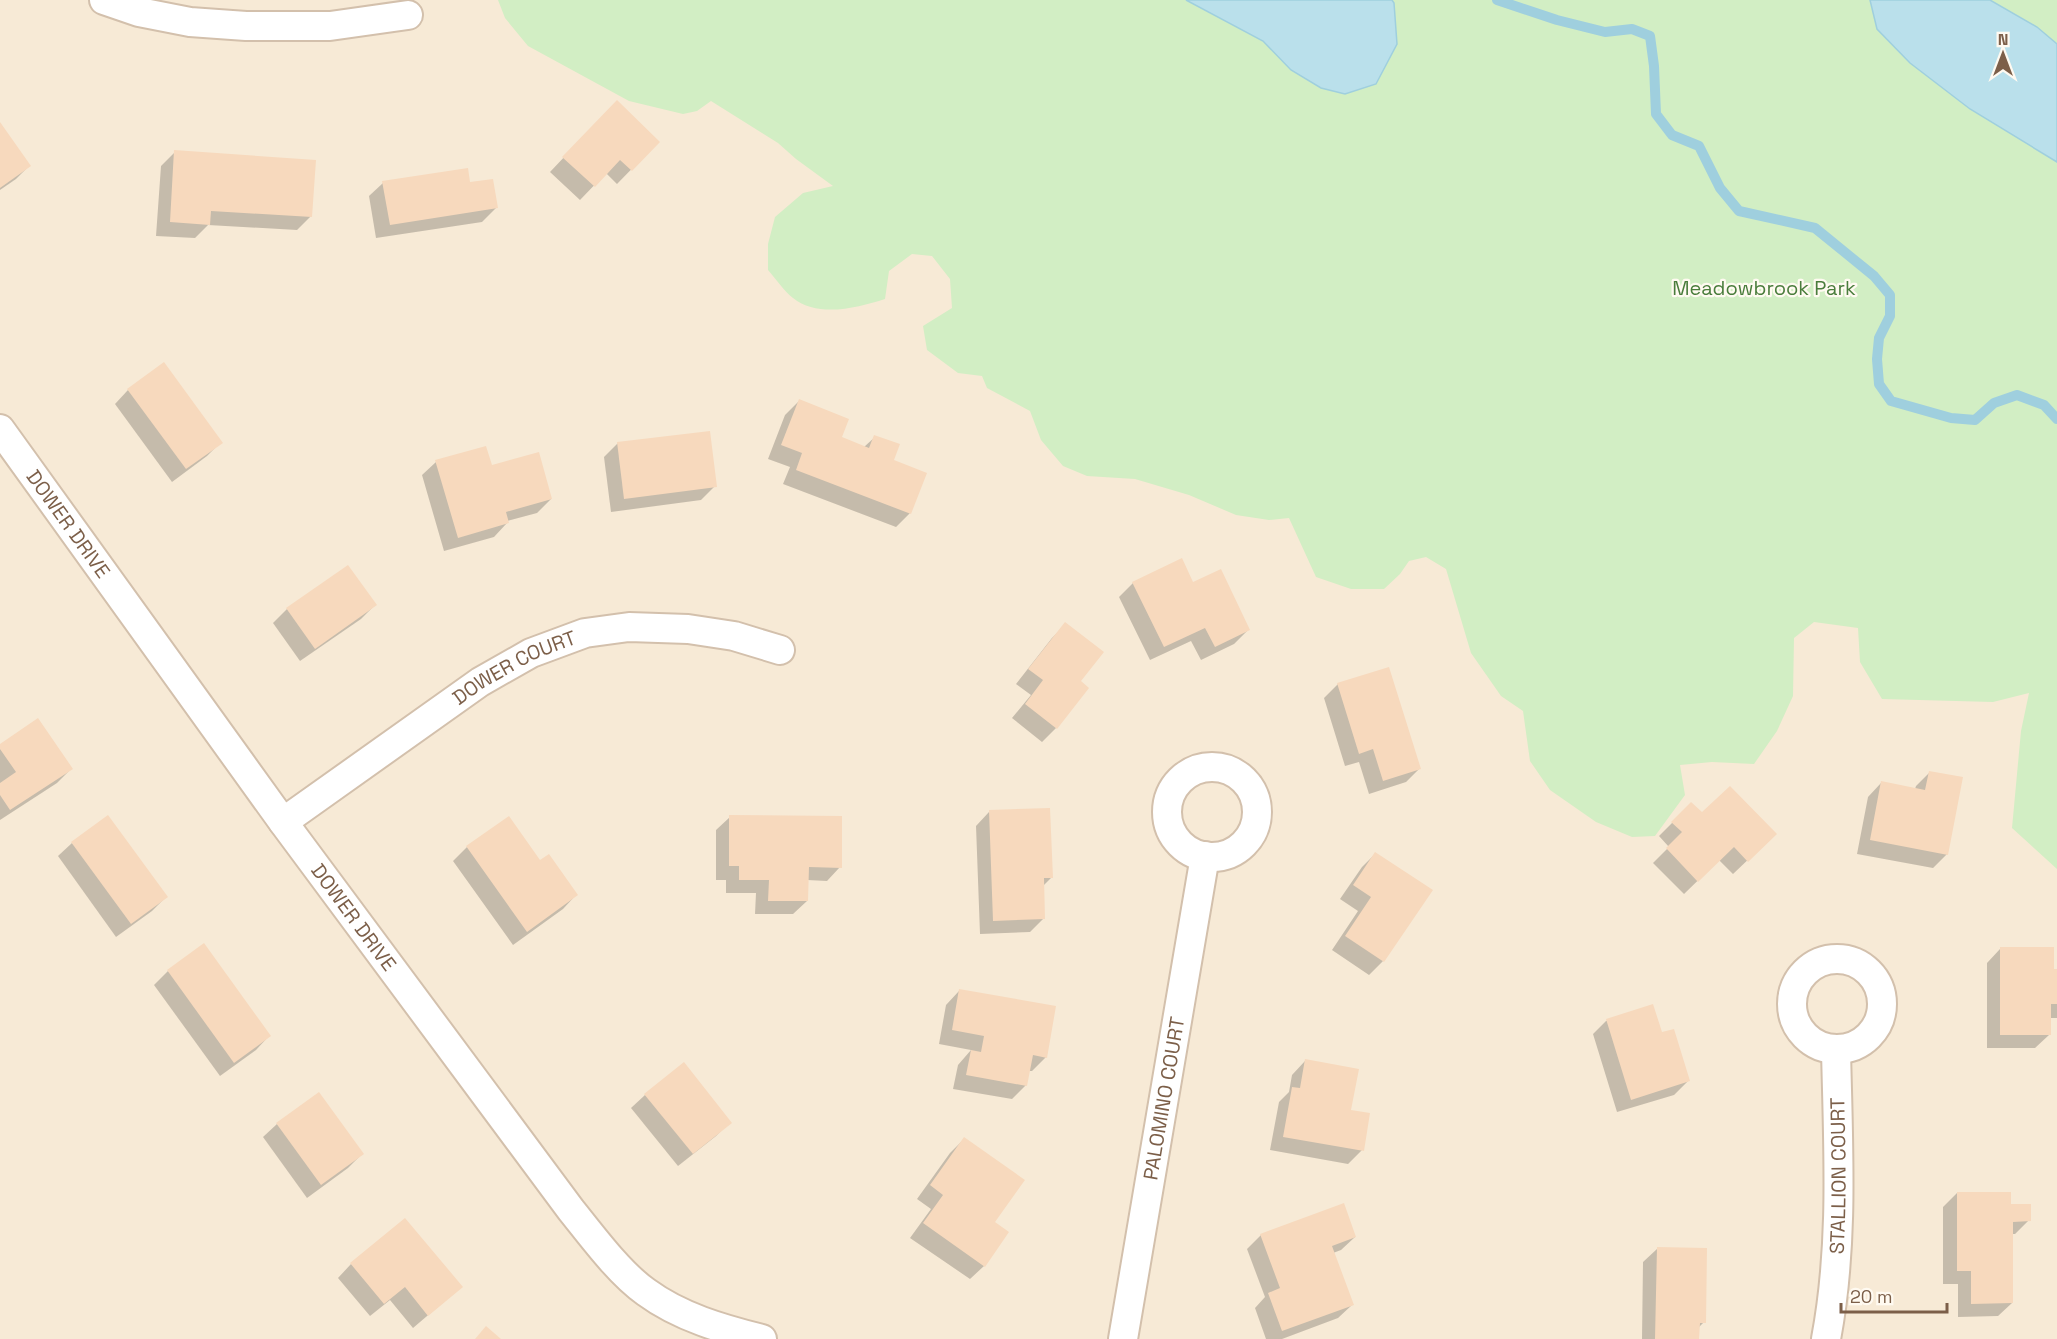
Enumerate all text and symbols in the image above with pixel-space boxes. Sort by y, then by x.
north arrow [1973,24,2033,84]
text: N [1998,29,2008,50]
park label: Meadowbrook Park [1672,275,1856,301]
street label: DOWER DRIVE [21,465,116,583]
street label: DOWER COURT [447,624,580,711]
street label: DOWER DRIVE [305,858,402,976]
street label: PALOMINO COURT [1137,1015,1191,1182]
street label: STALLION COURT [1823,1097,1852,1255]
scale bar [1841,1276,1948,1314]
text: 20 m [1850,1285,1893,1308]

